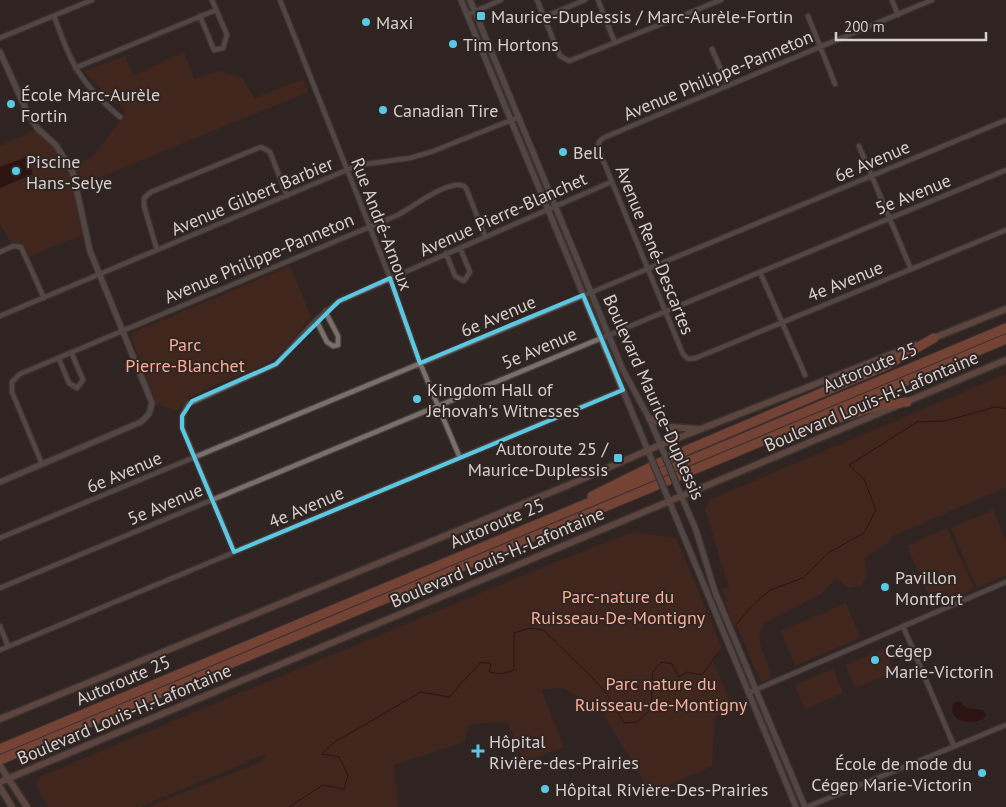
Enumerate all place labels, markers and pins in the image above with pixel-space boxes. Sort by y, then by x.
place label: Maurice-Duplessis / Marc-Aurèle-Fortin [491,5,793,28]
marker: Maurice-Duplessis / Marc-Aurèle-Fortin [475,10,487,22]
place label: Maxi [376,11,413,34]
marker: Maxi [360,16,372,28]
place label: Tim Hortons [463,33,559,56]
marker: Tim Hortons [447,38,459,50]
place label: École Marc-Aurèle Fortin [21,83,160,127]
marker: École Marc-Aurèle Fortin [5,98,17,110]
place label: Canadian Tire [393,99,498,122]
marker: Canadian Tire [377,104,389,116]
place label: Bell [573,141,604,164]
marker: Bell [557,146,569,158]
place label: Piscine Hans-Selye [26,150,112,194]
marker: Piscine Hans-Selye [10,165,22,177]
place label: Kingdom Hall of Jehovah's Witnesses [426,378,580,422]
marker: Kingdom Hall of Jehovah's Witnesses [411,393,423,405]
place label: Autoroute 25 / Maurice-Duplessis [468,437,610,481]
marker: Autoroute 25 / Maurice-Duplessis [612,452,624,464]
place label: Pavillon Montfort [895,566,963,610]
marker: Pavillon Montfort [879,581,891,593]
place label: Cégep Marie-Victorin [885,639,994,683]
marker: Cégep Marie-Victorin [869,654,881,666]
place label: Hôpital Rivière-des-Prairies [489,730,639,774]
marker: Hôpital Rivière-des-Prairies [471,744,485,758]
place label: École de mode du Cégep Marie-Victorin [811,752,972,796]
marker: École de mode du Cégep Marie-Victorin [976,767,988,779]
place label: Hôpital Rivière-Des-Prairies [555,778,768,801]
marker: Hôpital Rivière-Des-Prairies [539,783,551,795]

